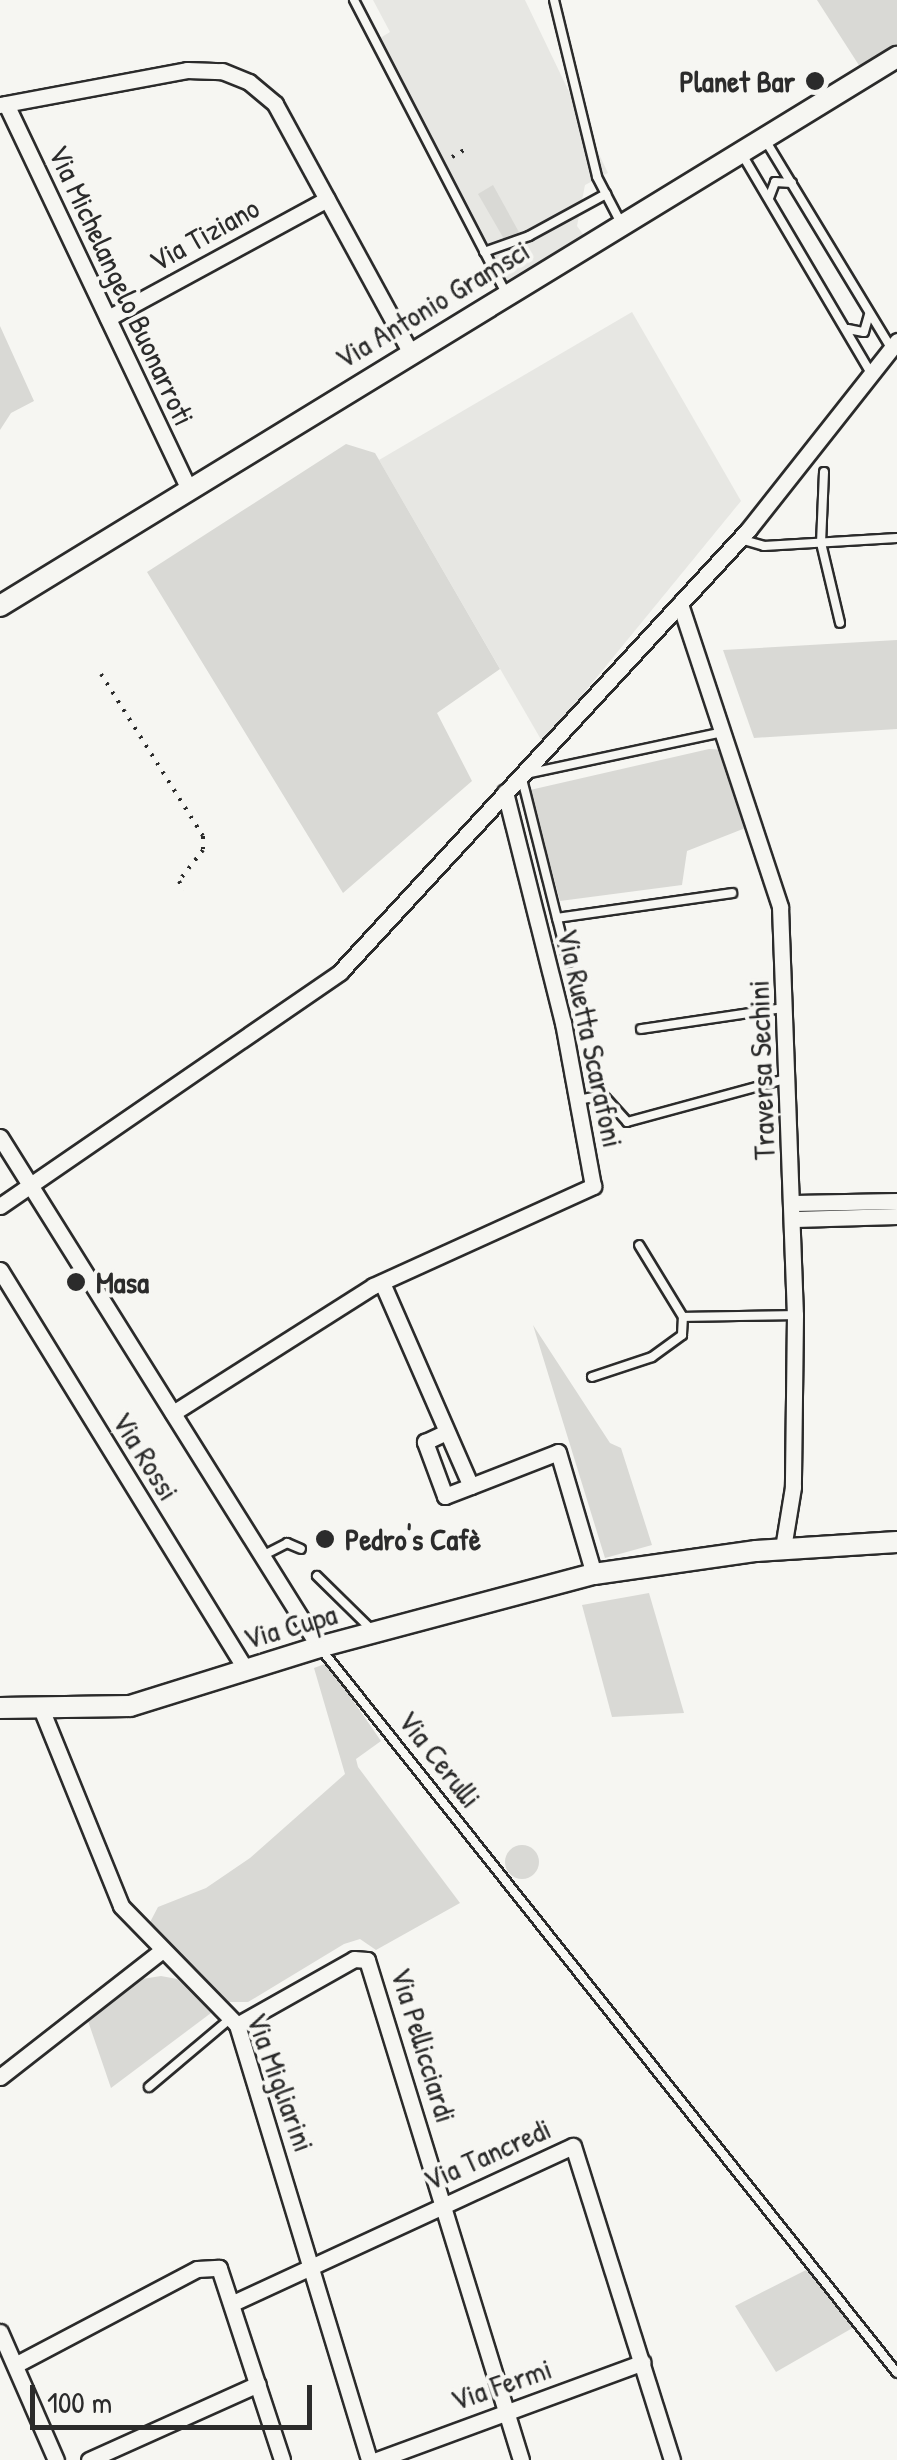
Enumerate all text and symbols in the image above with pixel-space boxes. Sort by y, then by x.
place label: Planet Bar [680,63,795,99]
marker: Planet Bar [804,70,826,92]
street label: Via Michelangelo Buonarroti [41,139,203,431]
street label: Via Tiziano [143,189,265,279]
street label: Via Antonio Gramsci [328,232,536,376]
street label: Via Ruetta Scarafoni [550,925,632,1151]
street label: Traversa Sechini [740,979,782,1161]
place label: Masa [96,1264,149,1300]
marker: Masa [65,1271,87,1293]
street label: Via Rossi [105,1405,187,1507]
place label: Pedro's Cafè [345,1521,481,1557]
marker: Pedro's Cafè [314,1528,336,1550]
street label: Via Cupa [239,1596,341,1656]
street label: Via Cerulli [391,1703,489,1815]
street label: Via Pellicciardi [383,1963,465,2127]
street label: Via Migliarini [239,2008,323,2156]
street label: Via Tancredi [418,2110,556,2198]
street label: Via Fermi [446,2350,556,2418]
scale bar [35,2365,318,2427]
text: 100 m [47,2382,112,2422]

